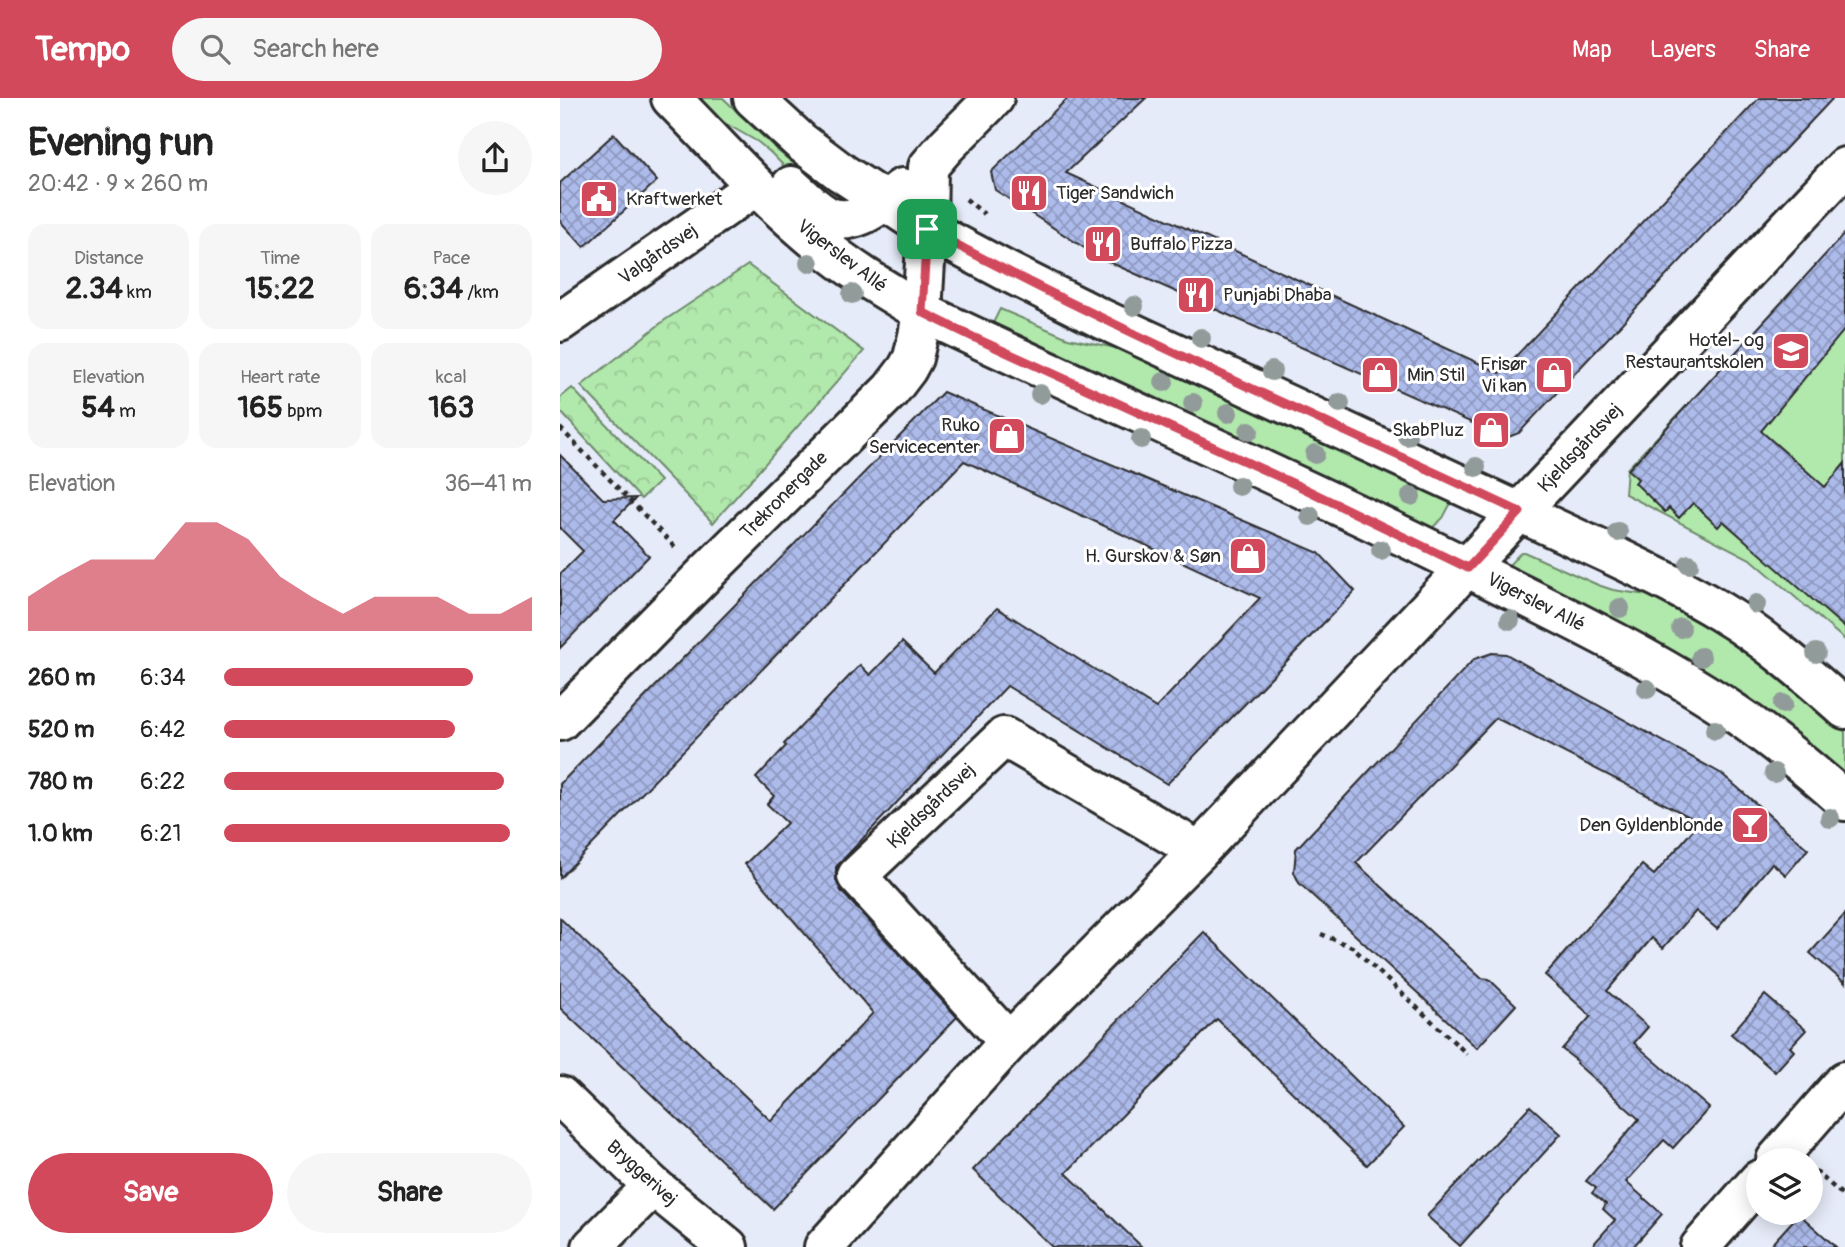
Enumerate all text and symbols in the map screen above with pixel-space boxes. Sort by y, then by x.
search box [172,18,662,81]
text: Tempo [35,29,130,70]
icon: search [196,30,234,68]
text: Search here [252,33,379,65]
text: Map [1572,35,1612,64]
text: Layers [1650,35,1716,64]
text: Share [1754,35,1810,64]
text: Evening run [28,119,214,167]
button: share [458,121,532,195]
text: 20:42 · 9 × 260 m [28,169,208,198]
restaurant icon: Tiger Sandwich [1008,172,1050,214]
public building icon: Kraftwerket [578,178,620,220]
place label: Tiger Sandwich [1056,181,1174,205]
place label: Kraftwerket [626,187,723,211]
pin [897,199,957,259]
icon: arrive [908,210,946,248]
street label: Vigerslev Allé [792,214,892,298]
street label: Valgårdsvej [614,218,702,290]
restaurant icon: Buffalo Pizza [1082,223,1124,265]
place label: Buffalo Pizza [1130,232,1233,256]
text: Distance [74,246,143,270]
text: Time [260,246,300,270]
text: Pace [433,246,470,270]
text: 2.34 [65,270,123,307]
text: 15:22 [245,270,315,307]
text: 6:34 [404,270,463,307]
restaurant icon: Punjabi Dhaba [1175,274,1217,316]
text: km [123,280,152,304]
text: /km [463,280,499,304]
place label: Punjabi Dhaba [1223,283,1332,307]
place label: Hotel- og Restaurantskolen [1625,328,1764,374]
school or university icon: Hotel- og Restaurantskolen [1770,330,1812,372]
place label: Frisør Vi kan [1480,352,1527,398]
shop icon: Min Stil [1359,354,1401,396]
shop icon: Frisør Vi kan [1533,354,1575,396]
place label: Min Stil [1407,363,1465,387]
text: Elevation [72,365,145,389]
text: Heart rate [240,365,320,389]
text: kcal [436,365,467,389]
text: 54 [81,389,115,426]
text: 165 [238,389,283,426]
text: 163 [428,389,474,426]
street label: Kjeldsgårdsvej [1533,398,1627,498]
text: m [115,399,136,423]
text: bpm [283,399,322,423]
shop icon: SkabPluz [1470,409,1512,451]
place label: Ruko Servicecenter [869,413,980,459]
shop icon: Ruko Servicecenter [986,415,1028,457]
place label: SkabPluz [1392,418,1464,442]
street label: Trekronergade [735,446,833,544]
text: Elevation [28,469,116,498]
text: 36–41 m [444,469,532,498]
shop icon: H. Gurskov & Søn [1227,535,1269,577]
place label: H. Gurskov & Søn [1085,544,1221,568]
street label: Vigerslev Allé [1483,567,1589,637]
text: 260 m [28,663,95,692]
text: 6:34 [140,663,186,692]
text: 520 m [28,715,94,744]
text: 6:42 [140,715,186,744]
street label: Kjeldsgårdsvej [882,758,980,854]
text: 780 m [28,767,93,796]
text: 6:22 [140,767,185,796]
bar icon: Den Gyldenblonde [1729,804,1771,846]
place label: Den Gyldenblonde [1579,813,1724,837]
text: 1.0 km [28,819,93,848]
text: 6:21 [140,819,181,848]
street label: Bryggerivej [602,1135,682,1211]
map controls [1746,1148,1823,1225]
button: layers [1746,1148,1823,1225]
button: Save [28,1153,273,1233]
button: Share [287,1153,532,1233]

